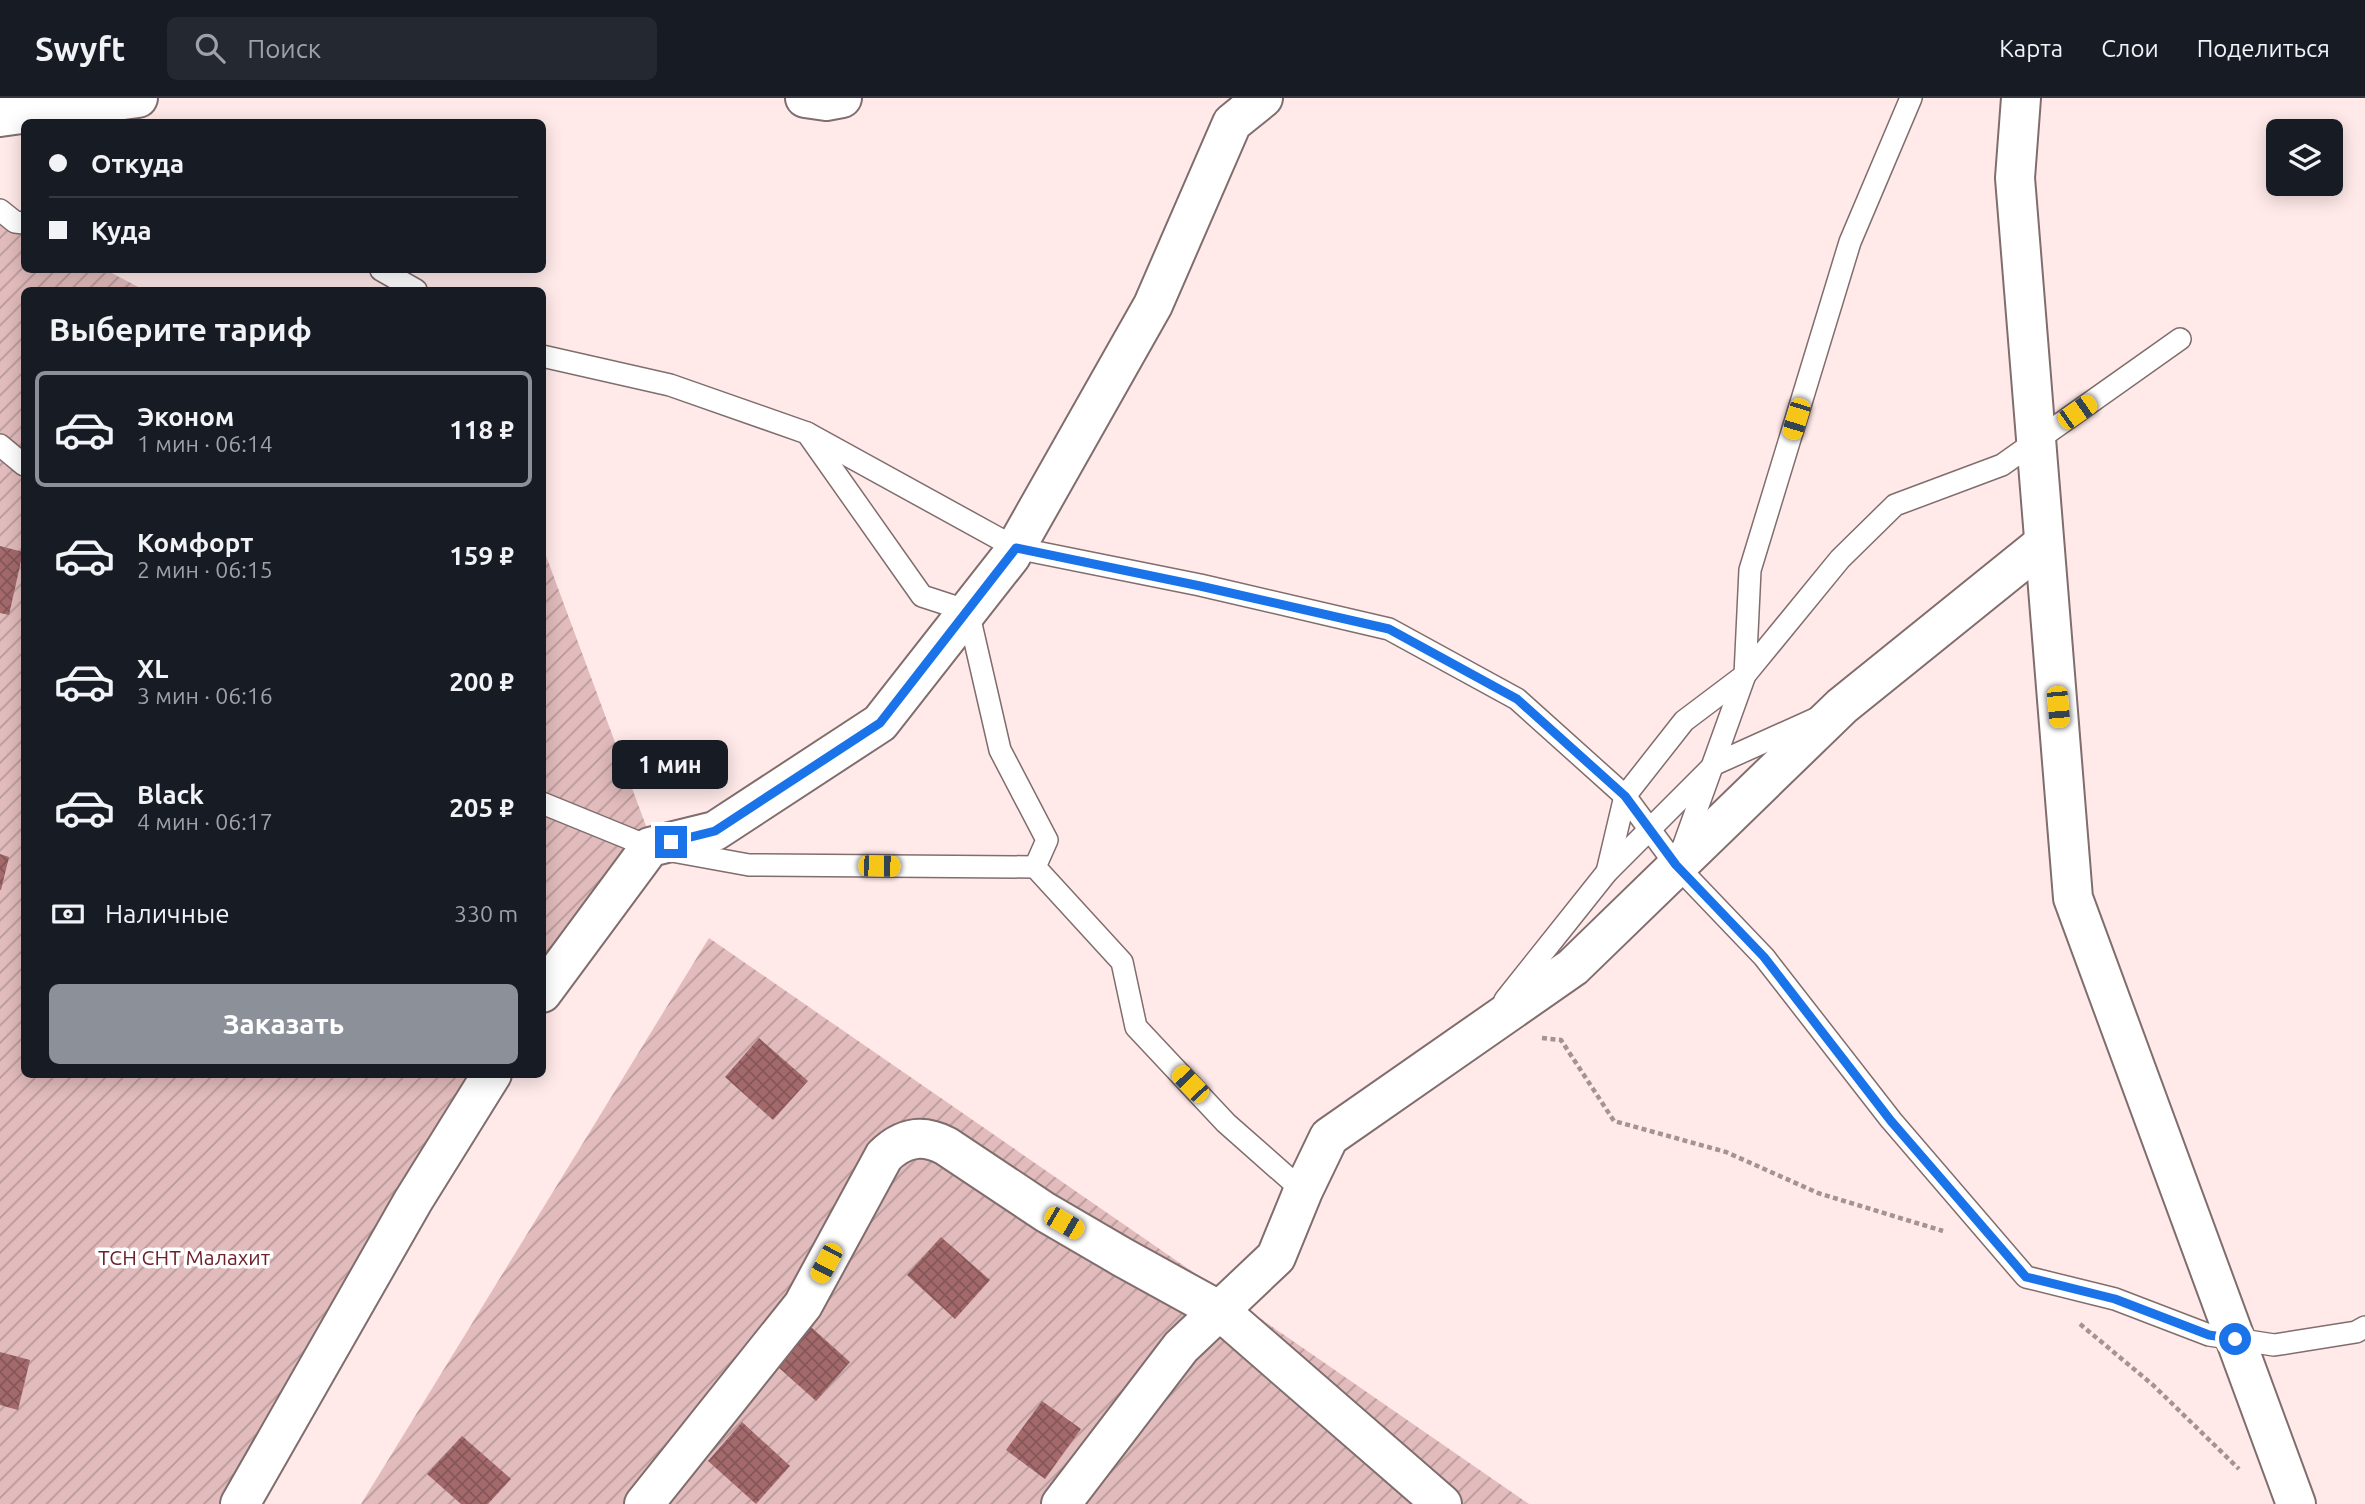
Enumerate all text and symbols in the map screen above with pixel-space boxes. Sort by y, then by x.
search box [167,17,657,80]
icon: search [191,29,229,67]
text: Swyft [35,30,125,67]
text: Поиск [247,34,321,63]
text: Карта [1999,35,2063,62]
text: Слои [2101,35,2159,62]
text: Поделиться [2197,35,2330,62]
map controls [2266,119,2343,196]
button: layers [2266,119,2343,196]
text: Откуда [91,149,184,178]
text: Куда [91,216,152,245]
text: Выберите тариф [49,311,312,347]
car [2054,391,2101,433]
car [1780,396,1813,442]
icon: car [53,398,116,461]
text: Эконом [137,402,234,431]
text: 118 ₽ [449,415,514,444]
text: 1 мин · 06:14 [137,431,273,456]
icon: car [53,524,116,587]
text: Комфорт [137,528,253,557]
text: 159 ₽ [449,541,514,570]
text: 2 мин · 06:15 [137,557,273,582]
icon: car [53,650,116,713]
text: XL [137,654,168,683]
text: 200 ₽ [449,667,514,696]
text: 3 мин · 06:16 [137,683,273,708]
car [2046,685,2071,729]
callout: 1 мин [613,740,729,790]
text: 1 мин [638,752,702,777]
icon: car [53,776,116,839]
text: Black [137,780,204,809]
text: 205 ₽ [449,793,514,822]
text: 4 мин · 06:17 [137,809,273,834]
route end [655,826,687,858]
car [858,855,901,877]
icon: cash [49,895,87,933]
text: Наличные [105,899,230,928]
text: 330 m [454,901,518,926]
button: Заказать [49,984,518,1064]
car [1168,1062,1213,1106]
car [1041,1203,1088,1243]
car [807,1240,846,1286]
park label: ТСН СНТ Малахит [98,1245,271,1269]
route start [2219,1323,2251,1355]

